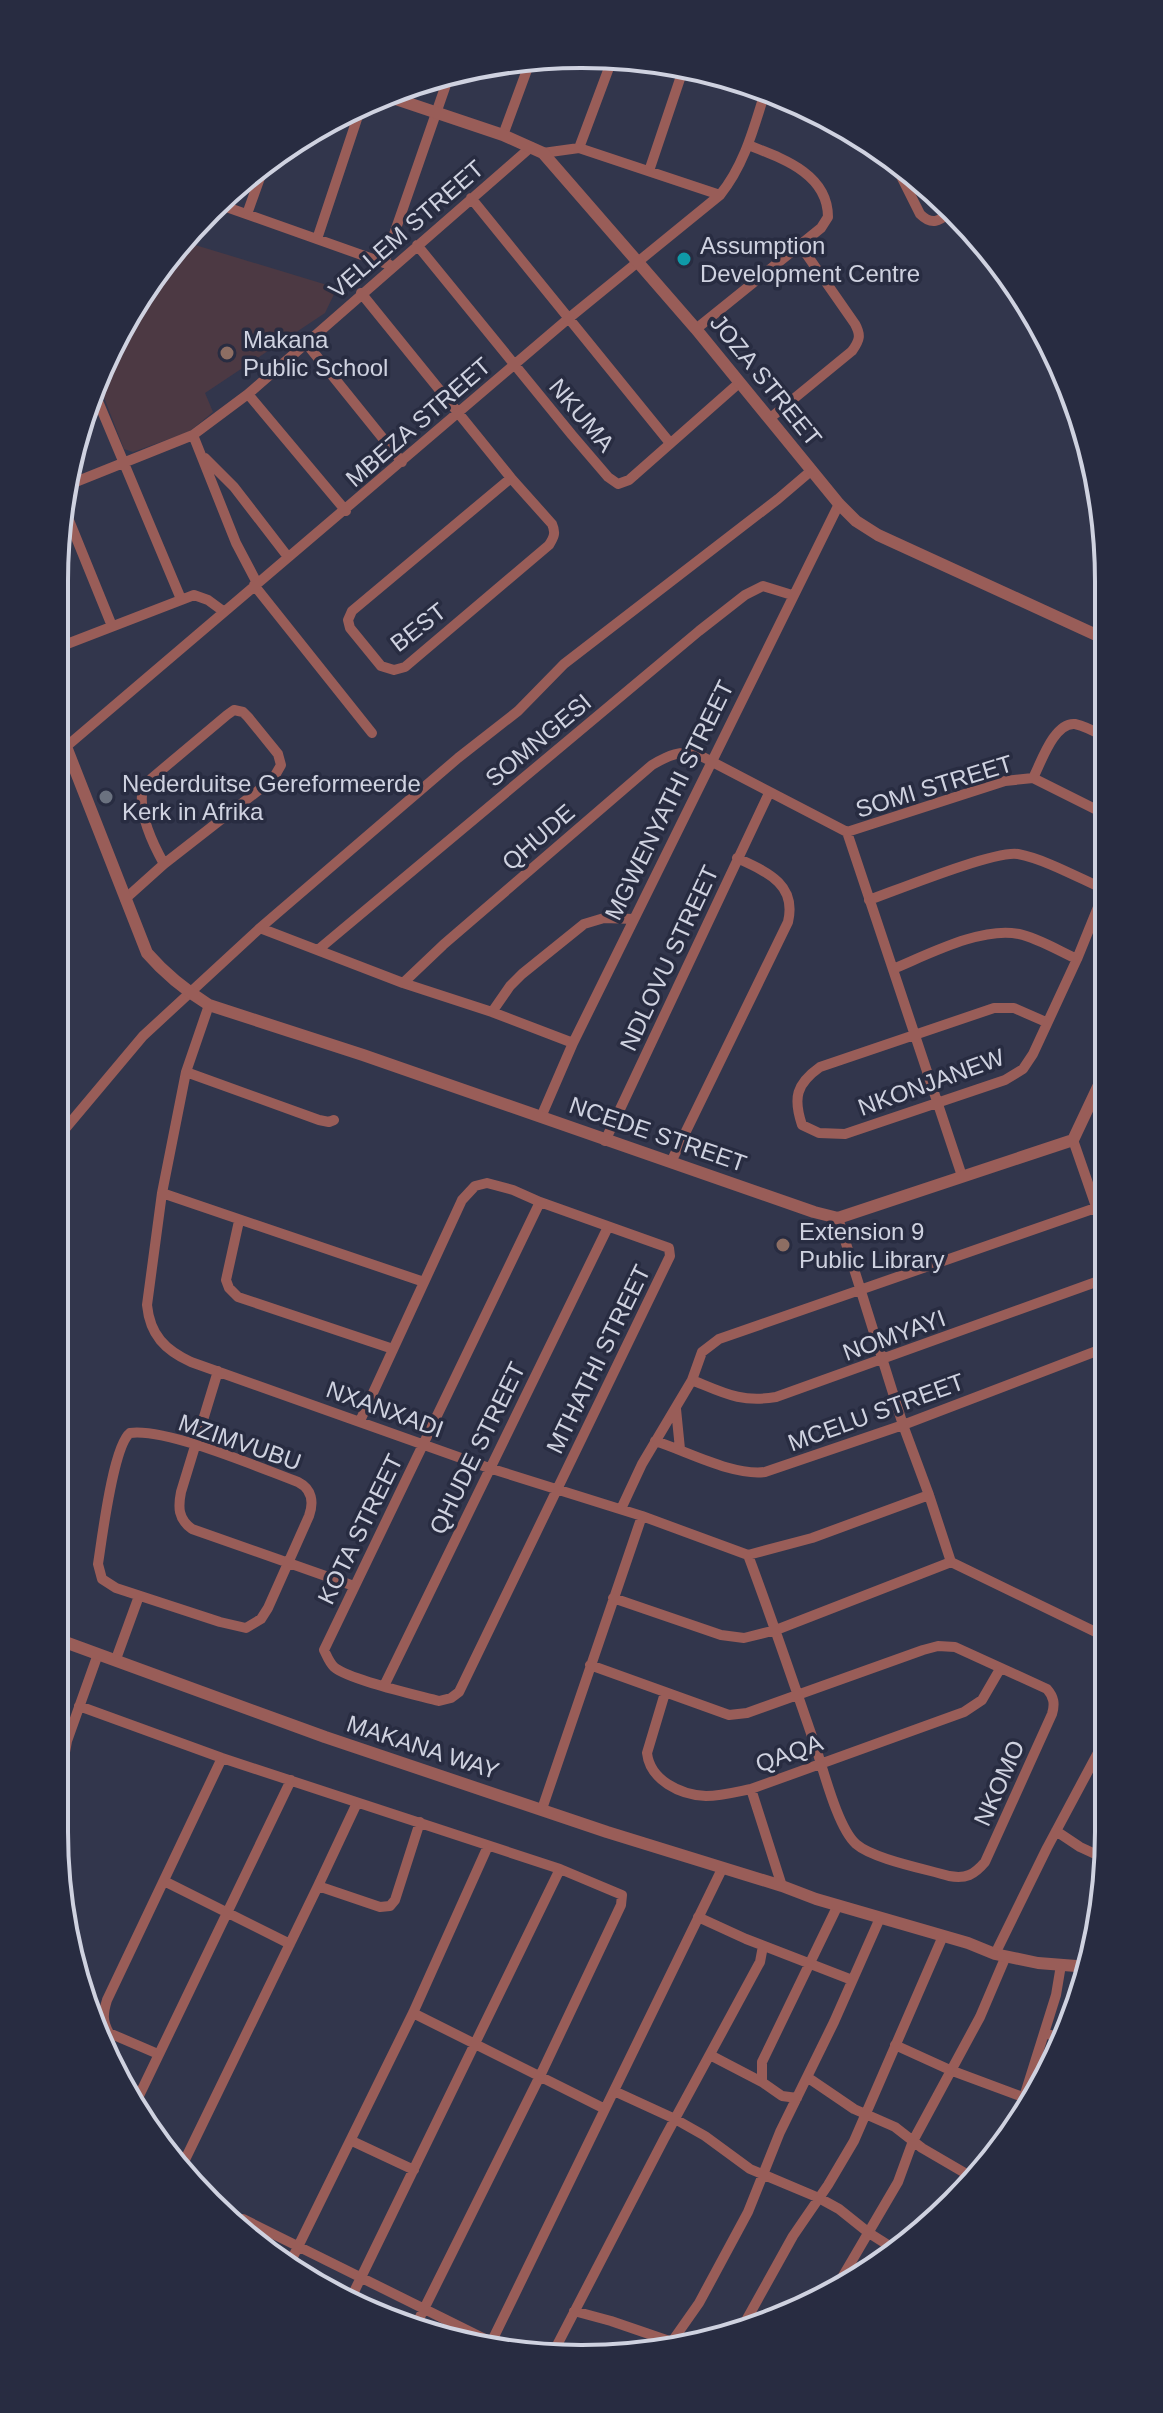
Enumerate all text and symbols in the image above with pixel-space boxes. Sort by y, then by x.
street label: VELLEM STREET [323,154,489,304]
place label: Assumption Development Centre [700,232,920,287]
marker: Assumption Development Centre [675,250,693,268]
street label: JOZA STREET [705,309,827,451]
place label: Makana Public School [243,326,388,381]
marker: Makana Public School [218,344,236,362]
street label: MBEZA STREET [340,352,496,492]
street label: NKUMA [544,373,620,457]
street label: BEST [385,597,451,657]
street label: MGWENYATHI STREET [599,676,739,924]
street label: SOMNGESI [480,688,596,792]
street label: SOMI STREET [852,749,1016,823]
place label: Nederduitse Gereformeerde Kerk in Afrika [122,770,421,825]
marker: Nederduitse Gereformeerde Kerk in Afrika [97,788,115,806]
street label: QHUDE [496,798,580,876]
street label: NDLOVU STREET [614,861,724,1055]
street label: NKONJANEW [854,1043,1008,1121]
street label: NCEDE STREET [566,1091,750,1177]
place label: Extension 9 Public Library [799,1218,944,1273]
marker: Extension 9 Public Library [774,1236,792,1254]
street label: MTHATHI STREET [541,1260,655,1458]
street label: NOMYAYI [839,1304,949,1366]
street label: QHUDE STREET [424,1357,530,1538]
street label: MCELU STREET [784,1368,968,1456]
street label: NXANXADI [323,1375,447,1443]
street label: MZIMVUBU [175,1408,305,1476]
street label: KOTA STREET [312,1449,408,1608]
street label: MAKANA WAY [343,1710,503,1784]
street label: QAQA [752,1728,826,1778]
street label: NKOMO [968,1736,1030,1830]

